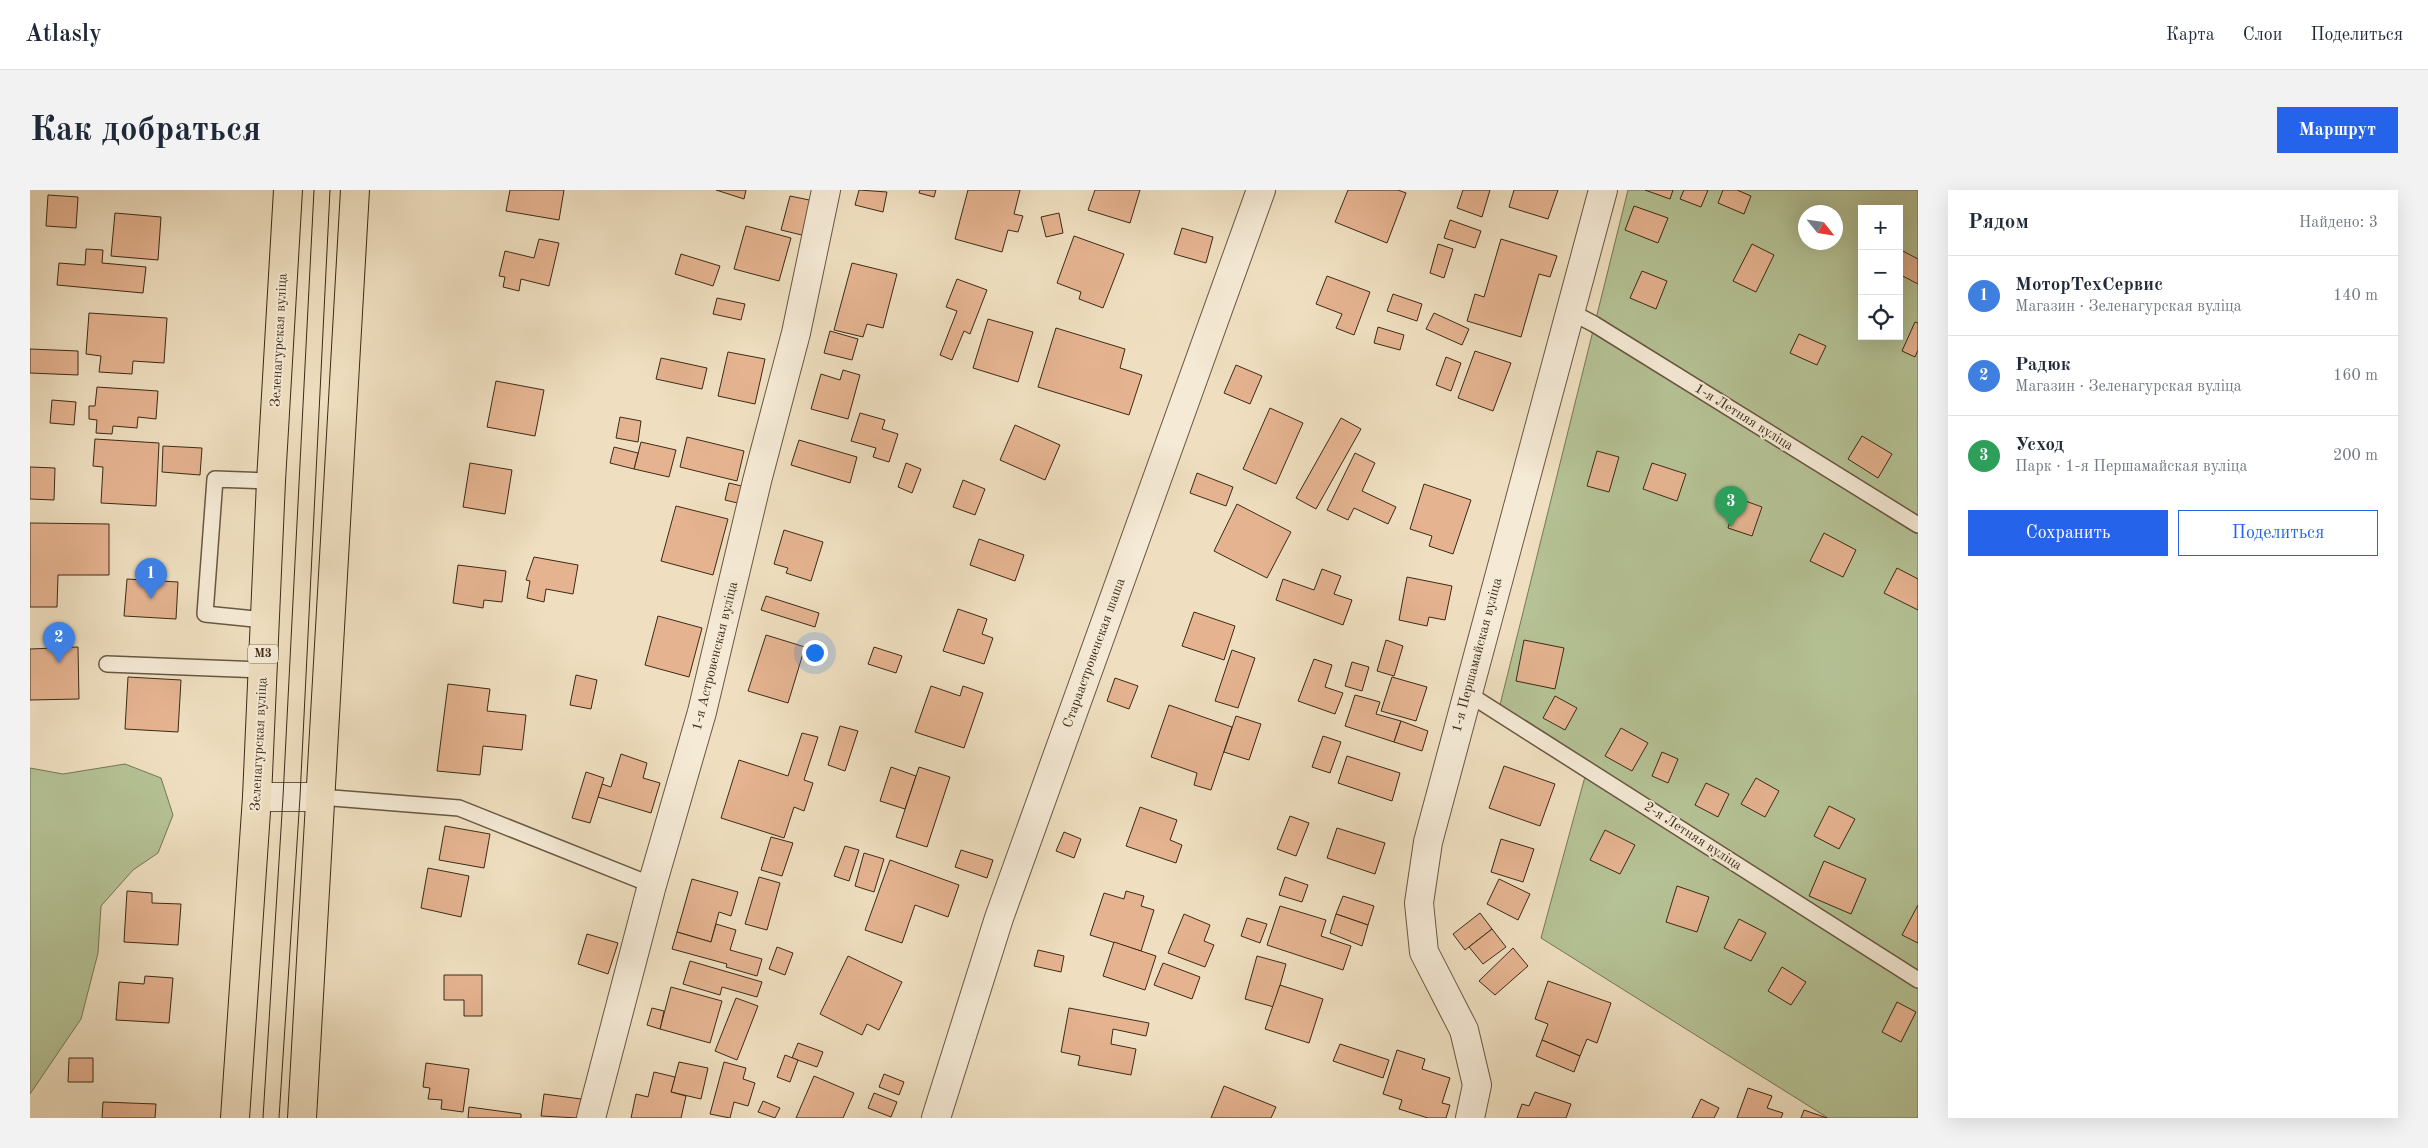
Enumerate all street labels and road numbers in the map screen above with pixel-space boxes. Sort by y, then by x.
street label: Зеленагурская вуліца [269,273,290,407]
street label: 1-я Летняя вуліца [1692,381,1796,453]
street label: Стараастровенская шаша [1060,576,1128,730]
street label: 1-я Першамайская вуліца [1450,576,1504,734]
street label: 1-я Астровенская вуліца [690,580,740,732]
road number: М3 [248,644,278,664]
street label: Зеленагурская вуліца [249,677,270,811]
street label: 2-я Летняя вуліца [1642,799,1744,873]

